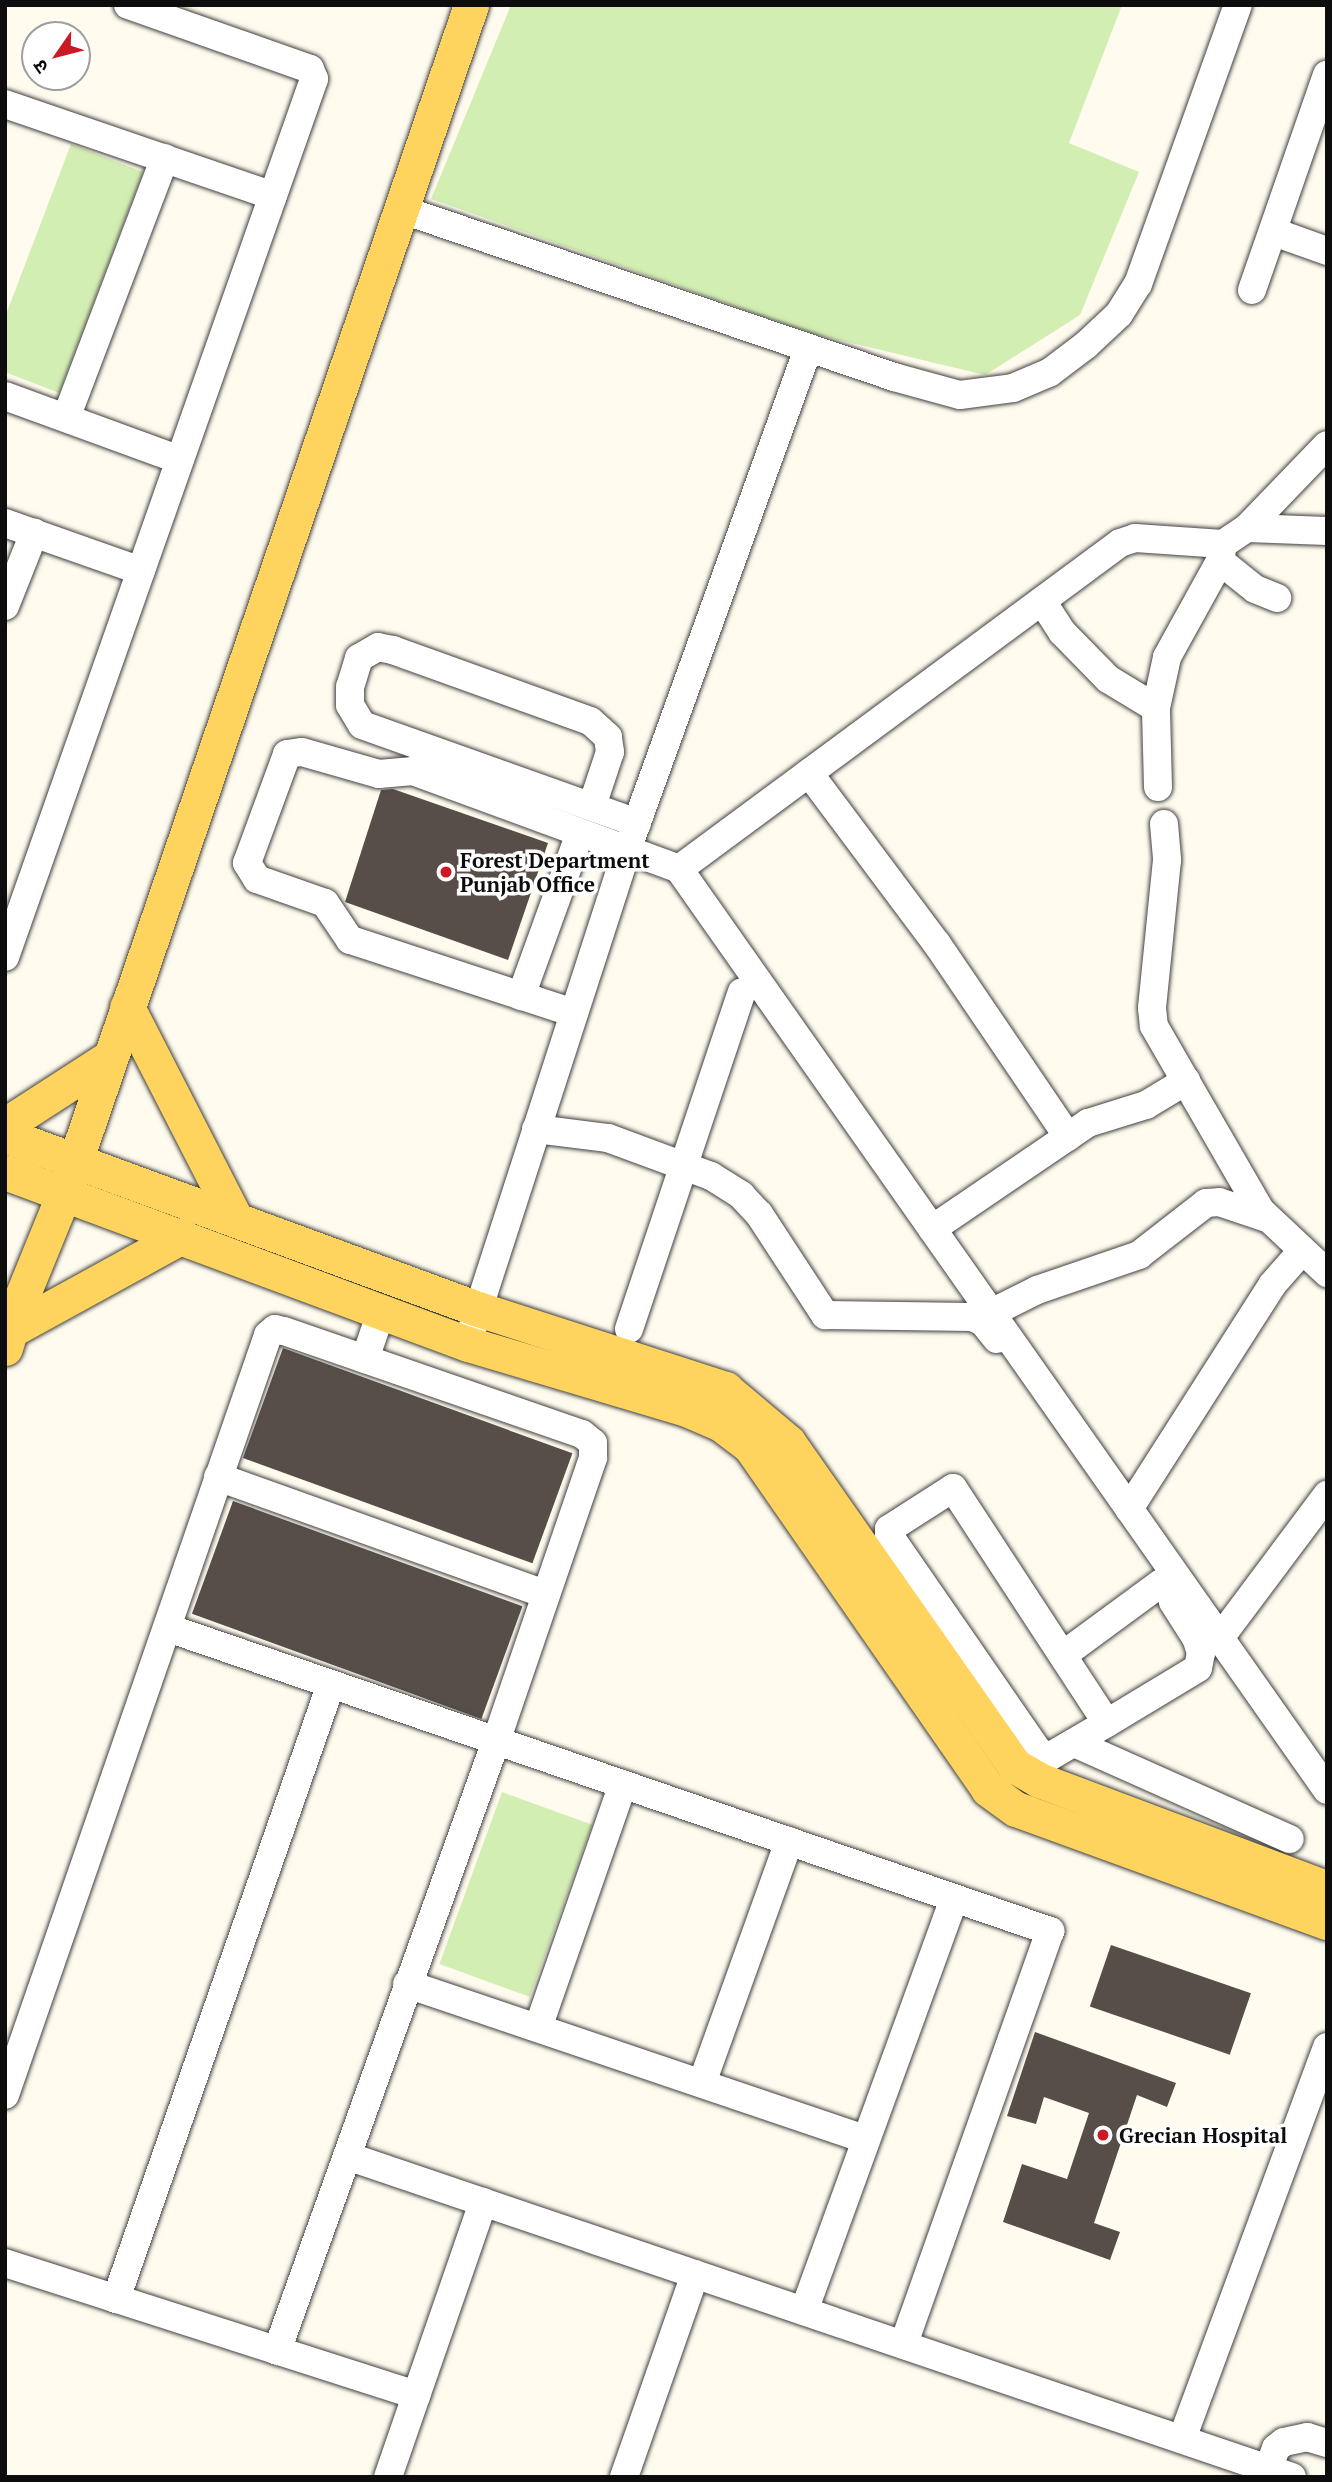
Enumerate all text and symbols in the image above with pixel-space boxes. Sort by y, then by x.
north arrow [21,21,91,91]
text: उ [27,55,53,79]
place label: Forest Department Punjab Office [460,847,650,897]
marker: Forest Department Punjab Office [438,864,454,880]
place label: Grecian Hospital [1119,2122,1287,2148]
marker: Grecian Hospital [1093,2125,1113,2145]

